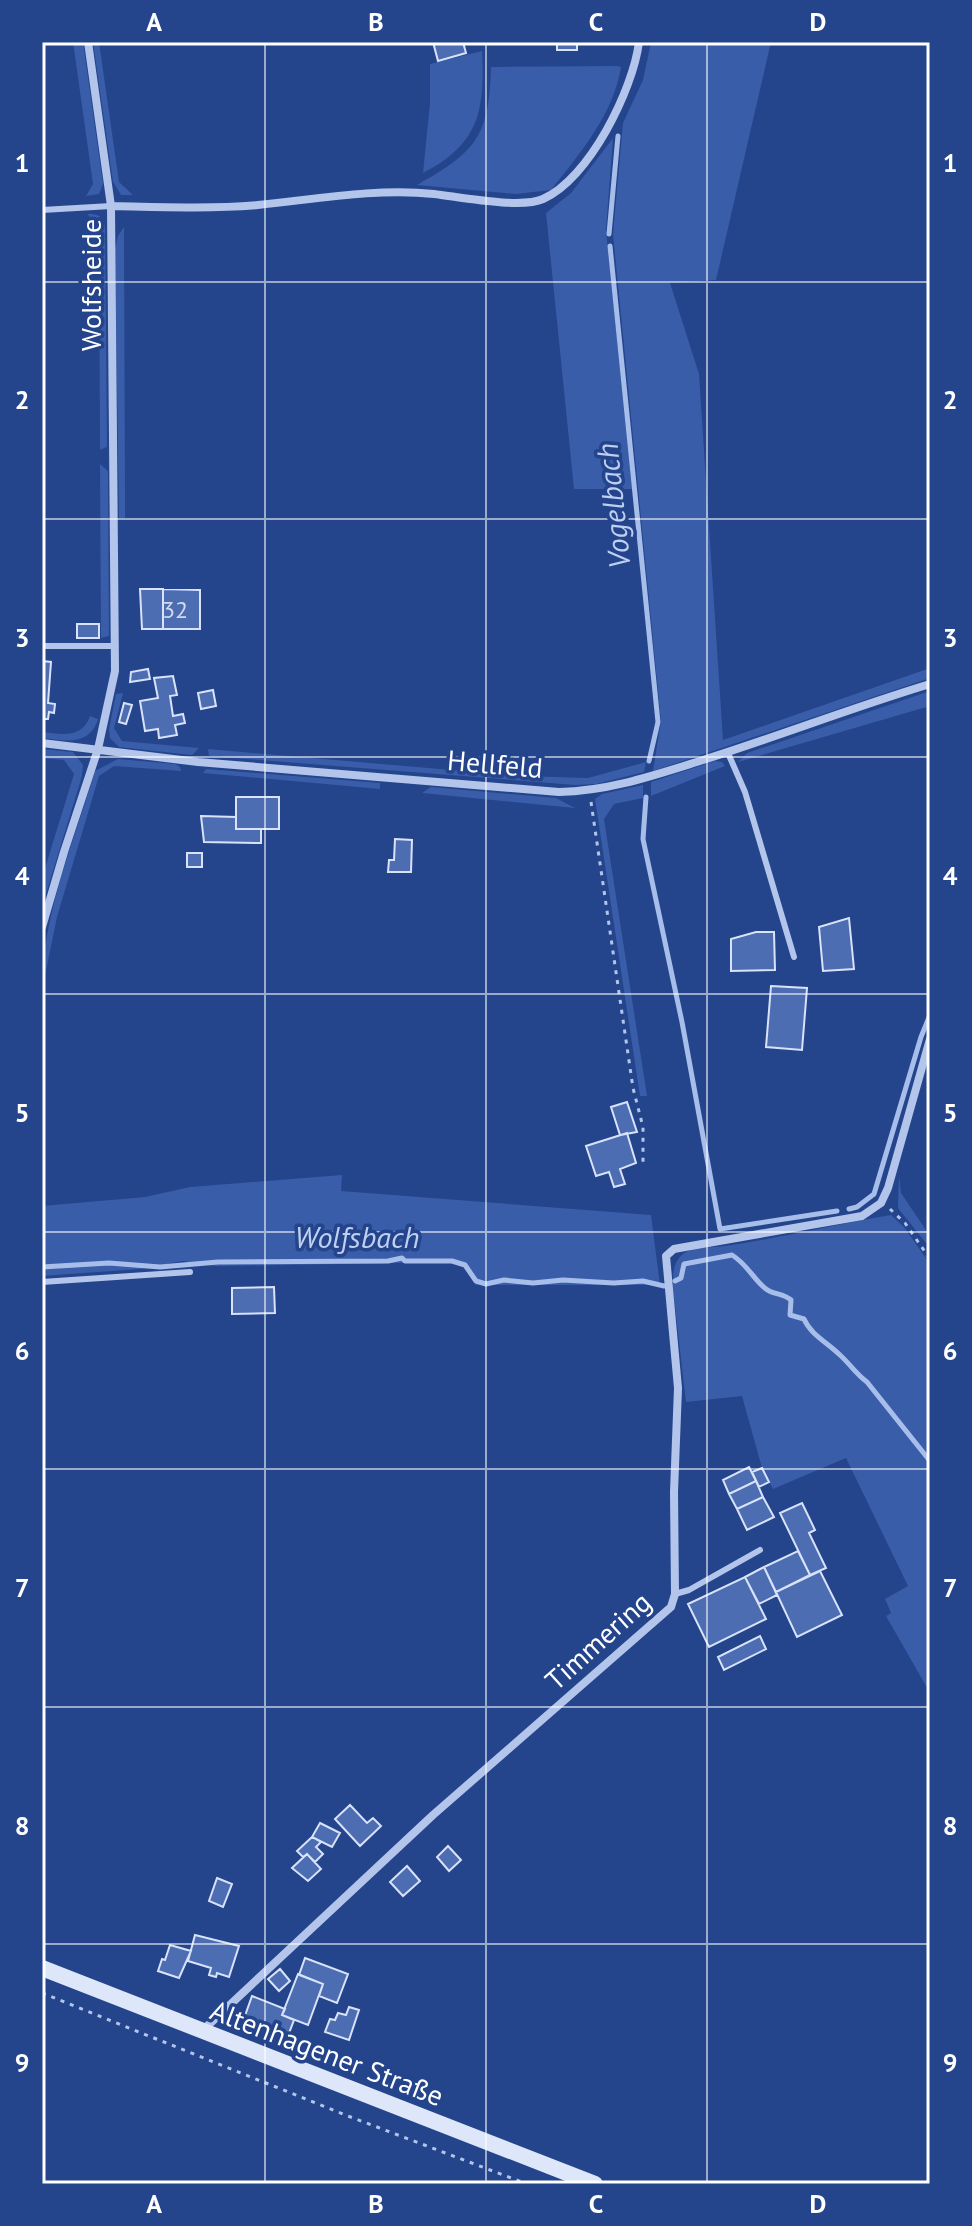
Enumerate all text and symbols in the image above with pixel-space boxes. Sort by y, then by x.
text: A [146,5,162,38]
text: B [368,5,384,38]
text: C [589,5,603,38]
text: D [810,5,826,38]
text: 1 [15,146,29,179]
text: 1 [943,146,957,179]
street label: Wolfsheide [72,219,109,351]
text: 2 [15,383,29,416]
text: 2 [943,383,957,416]
water label: Vogelbach [587,441,638,571]
house number: 32 [162,594,188,625]
text: 3 [15,621,29,654]
text: 3 [943,621,957,654]
street label: Hellfeld [446,741,544,786]
text: 4 [15,859,30,892]
text: 4 [943,859,958,892]
text: 5 [15,1096,29,1129]
text: 5 [943,1096,957,1129]
water label: Wolfsbach [295,1217,419,1256]
text: 6 [15,1334,29,1367]
text: 6 [943,1334,957,1367]
text: 7 [15,1571,29,1604]
text: 7 [943,1571,957,1604]
street label: Timmering [537,1583,658,1698]
text: 8 [15,1809,29,1842]
text: 8 [943,1809,957,1842]
street label: Altenhagener Straße [205,1991,449,2114]
text: 9 [15,2046,29,2079]
text: 9 [943,2046,957,2079]
text: A [146,2187,162,2220]
text: B [368,2187,384,2220]
text: C [589,2187,603,2220]
text: D [810,2187,826,2220]

